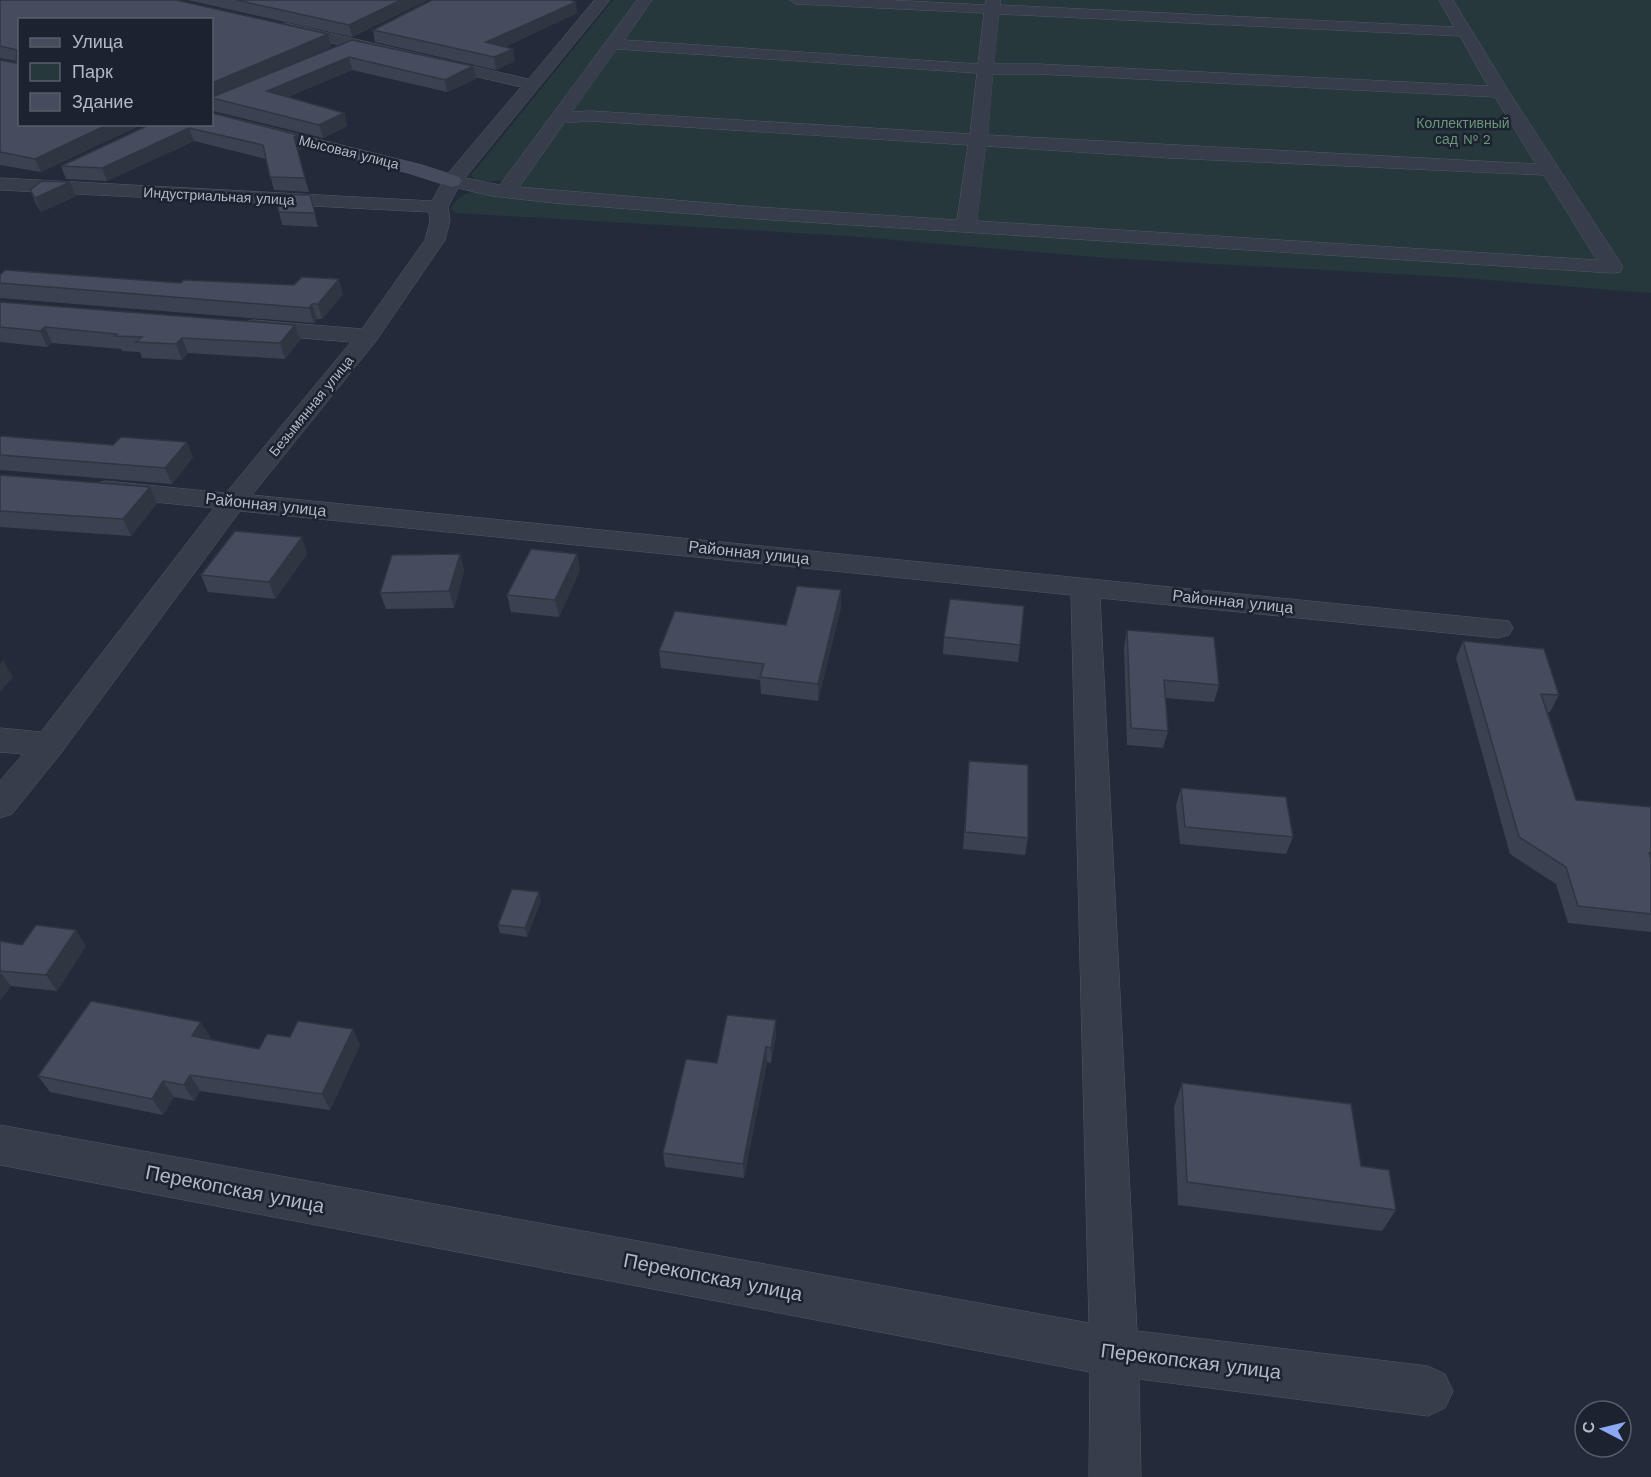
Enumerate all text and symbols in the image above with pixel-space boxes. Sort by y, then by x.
legend [18,18,213,126]
text: Улица [72,31,124,52]
text: Парк [72,61,113,82]
text: Здание [72,91,133,112]
park label: Коллективный сад № 2 [1416,115,1510,147]
street label: Мысовая улица [297,132,401,172]
street label: Индустриальная улица [143,184,295,208]
street label: Безымянная улица [266,352,357,459]
street label: Районная улица [205,489,327,520]
street label: Районная улица [688,537,810,568]
street label: Районная улица [1172,586,1294,617]
street label: Перекопская улица [144,1160,327,1218]
street label: Перекопская улица [622,1248,805,1306]
street label: Перекопская улица [1099,1338,1283,1384]
north arrow [1573,1399,1633,1459]
text: С [1578,1420,1599,1434]

